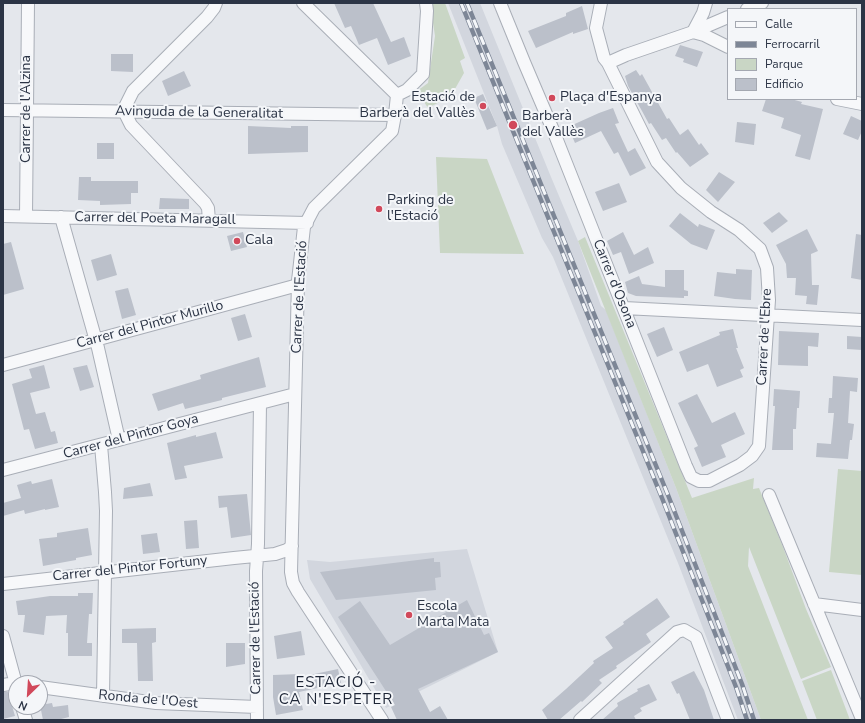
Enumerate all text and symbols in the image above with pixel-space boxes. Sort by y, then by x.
legend [727,8,857,100]
text: Calle [765,16,793,32]
text: Ferrocarril [765,36,820,52]
street label: Carrer de l'Alzina [19,55,35,163]
text: Parque [765,56,803,72]
text: Edificio [765,76,803,92]
place label: Estació de Barberà del Vallès [360,90,475,122]
place label: Plaça d'Espanya [560,90,662,106]
marker: Plaça d'Espanya [547,93,557,103]
marker: Estació de Barberà del Vallès [478,101,488,111]
street label: Avinguda de la Generalitat [115,103,283,123]
place label: Barberà del Vallès [522,109,584,142]
marker: Barberà del Vallès [507,119,519,131]
place label: Parking de l'Estació [387,193,454,226]
marker: Parking de l'Estació [374,204,384,214]
street label: Carrer del Poeta Maragall [74,209,236,229]
place label: Cala [245,233,273,249]
marker: Cala [232,236,242,246]
street label: Carrer d'Osona [589,237,639,331]
street label: Carrer de l'Estació [289,240,311,354]
street label: Carrer de l'Ebre [754,288,776,386]
street label: Carrer del Pintor Murillo [75,297,225,353]
street label: Carrer del Pintor Goya [61,411,201,463]
street label: Carrer del Pintor Fortuny [52,553,208,585]
street label: Carrer de l'Estació [247,581,265,695]
place label: Escola Marta Mata [417,599,489,632]
marker: Escola Marta Mata [404,610,414,620]
district label: ESTACIÓ - CA N'ESPETER [279,674,393,709]
north arrow [8,675,48,715]
street label: Ronda de l'Oest [98,687,198,713]
text: N [16,697,30,714]

